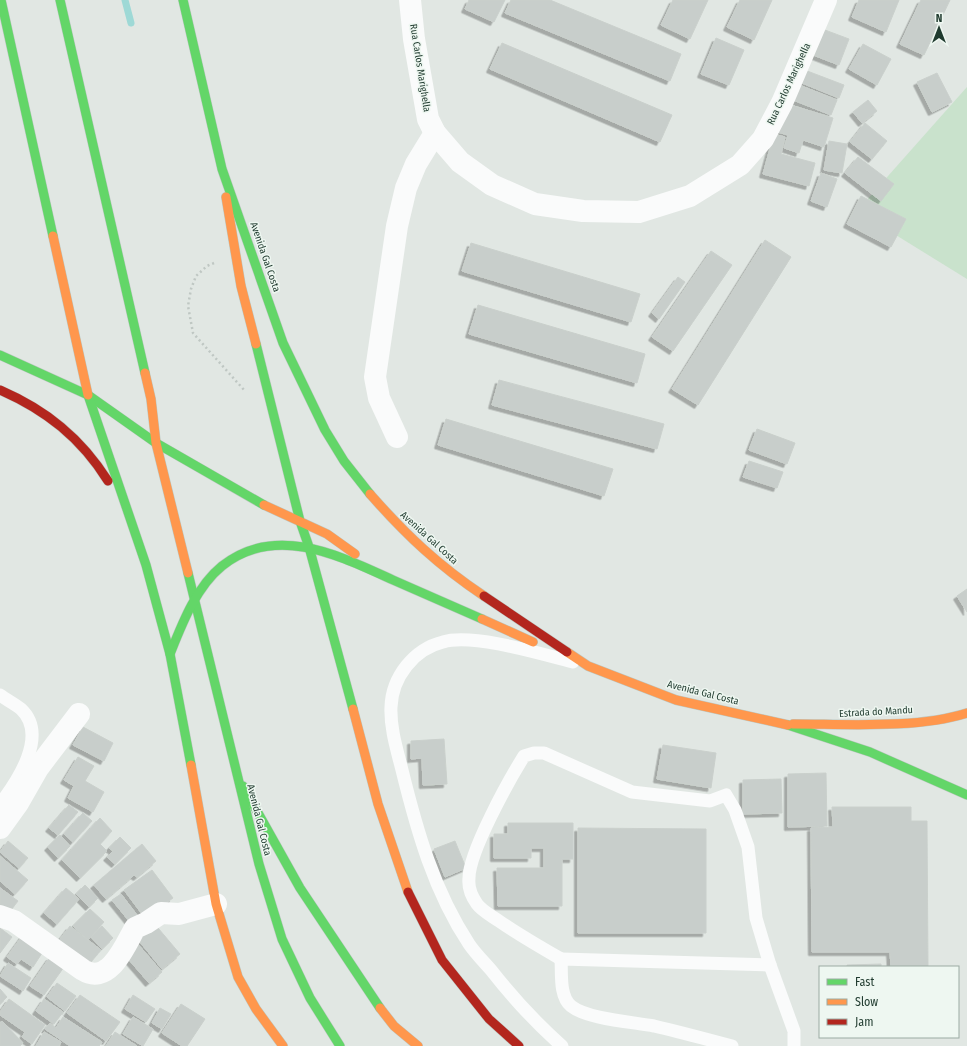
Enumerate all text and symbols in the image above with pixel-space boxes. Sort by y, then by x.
north arrow [919,8,959,48]
text: N [936,12,942,25]
street label: Rua Carlos Marighella [407,23,433,113]
street label: Rua Carlos Marighella [765,41,813,127]
street label: Avenida Gal Costa [247,221,283,294]
street label: Avenida Gal Costa [398,509,460,567]
street label: Avenida Gal Costa [666,678,740,708]
street label: Estrada do Mandu [839,704,913,720]
street label: Avenida Gal Costa [244,783,274,857]
legend [819,966,959,1038]
text: Fast [855,975,874,989]
text: Slow [855,995,878,1009]
text: Jam [855,1015,873,1029]

